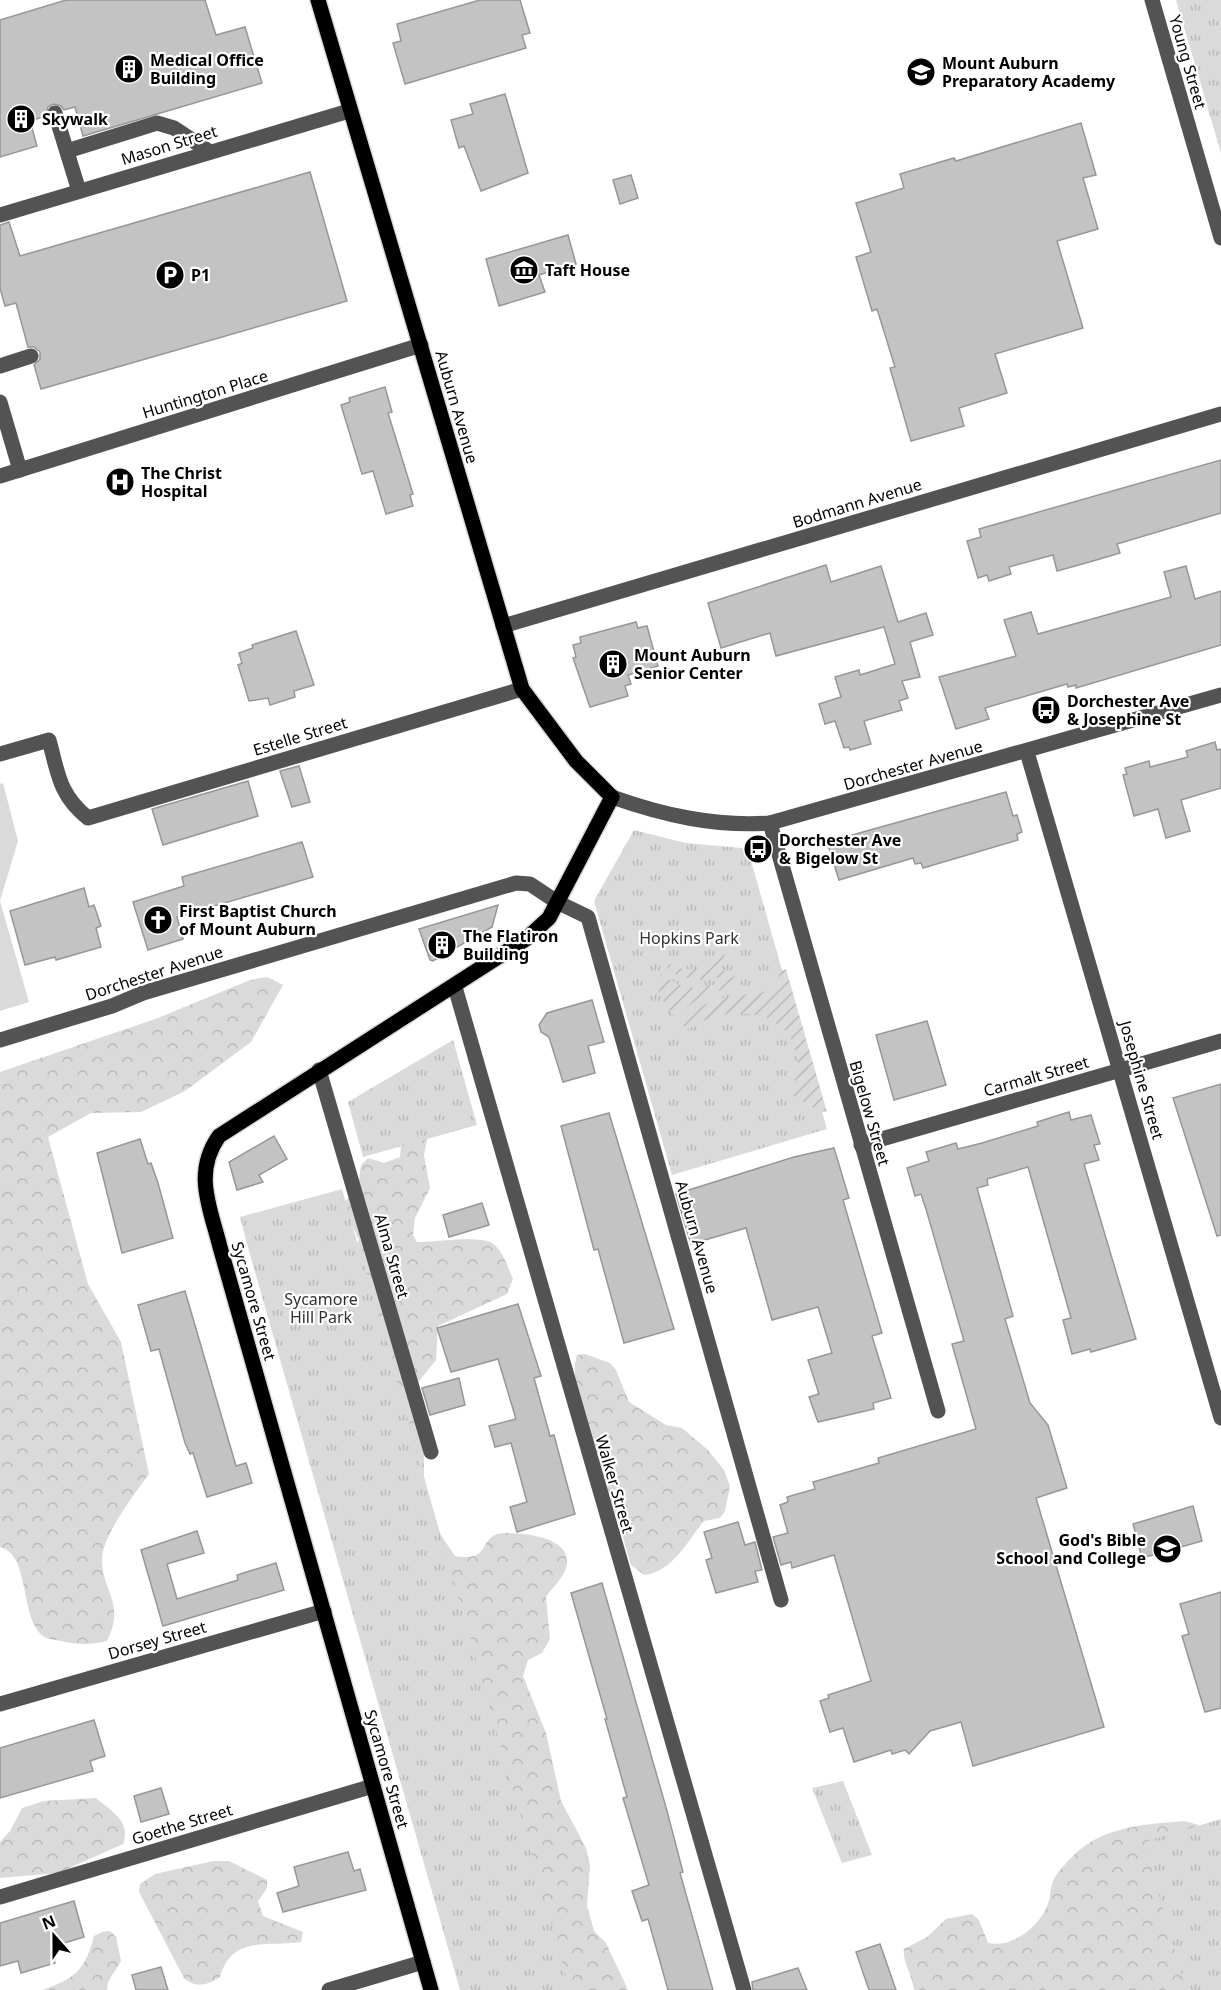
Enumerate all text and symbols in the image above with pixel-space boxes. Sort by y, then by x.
street label: Young Street [1164,13,1212,112]
place label: Medical Office Building [150,49,264,89]
place label: Mount Auburn Preparatory Academy [942,52,1116,92]
building icon: Medical Office Building [113,53,145,85]
school or university icon: Mount Auburn Preparatory Academy [905,56,937,88]
building icon: Skywalk [5,103,37,135]
place label: Skywalk [42,108,108,130]
street label: Mason Street [118,120,220,170]
museum icon: Taft House [508,254,540,286]
parking icon: P1 [154,259,186,291]
place label: Taft House [545,259,630,281]
place label: P1 [191,264,210,286]
street label: Auburn Avenue [430,348,484,466]
street label: Huntington Place [139,364,271,424]
place label: The Christ Hospital [141,462,222,502]
hospital icon: The Christ Hospital [104,466,136,498]
street label: Bodmann Avenue [790,473,924,533]
place label: Mount Auburn Senior Center [634,644,751,684]
building icon: Mount Auburn Senior Center [597,648,629,680]
place label: Dorchester Ave & Josephine St [1067,690,1189,730]
bus stop icon: Dorchester Ave & Josephine St [1030,694,1062,726]
street label: Estelle Street [250,711,350,761]
street label: Dorchester Avenue [841,735,985,795]
place label: Dorchester Ave & Bigelow St [779,829,901,869]
bus stop icon: Dorchester Ave & Bigelow St [742,833,774,865]
place label: First Baptist Church of Mount Auburn [179,900,337,940]
church icon: First Baptist Church of Mount Auburn [142,904,174,936]
place label: The Flatiron Building [463,925,558,965]
park label: Hopkins Park [639,927,739,949]
building icon: The Flatiron Building [426,929,458,961]
street label: Dorchester Avenue [82,940,226,1006]
street label: Josephine Street [1114,1016,1169,1142]
street label: Carmalt Street [981,1050,1091,1102]
street label: Bigelow Street [845,1058,896,1168]
street label: Auburn Avenue [670,1178,724,1296]
street label: Alma Street [369,1211,415,1301]
street label: Sycamore Street [227,1239,282,1363]
park label: Sycamore Hill Park [284,1288,358,1328]
street label: Walker Street [591,1433,640,1536]
place label: God's Bible School and College [996,1529,1146,1569]
school or university icon: God's Bible School and College [1151,1533,1183,1565]
street label: Dorsey Street [105,1615,209,1665]
street label: Sycamore Street [360,1707,415,1831]
street label: Goethe Street [129,1798,235,1850]
north arrow [24,1906,84,1966]
text: N [39,1909,59,1935]

